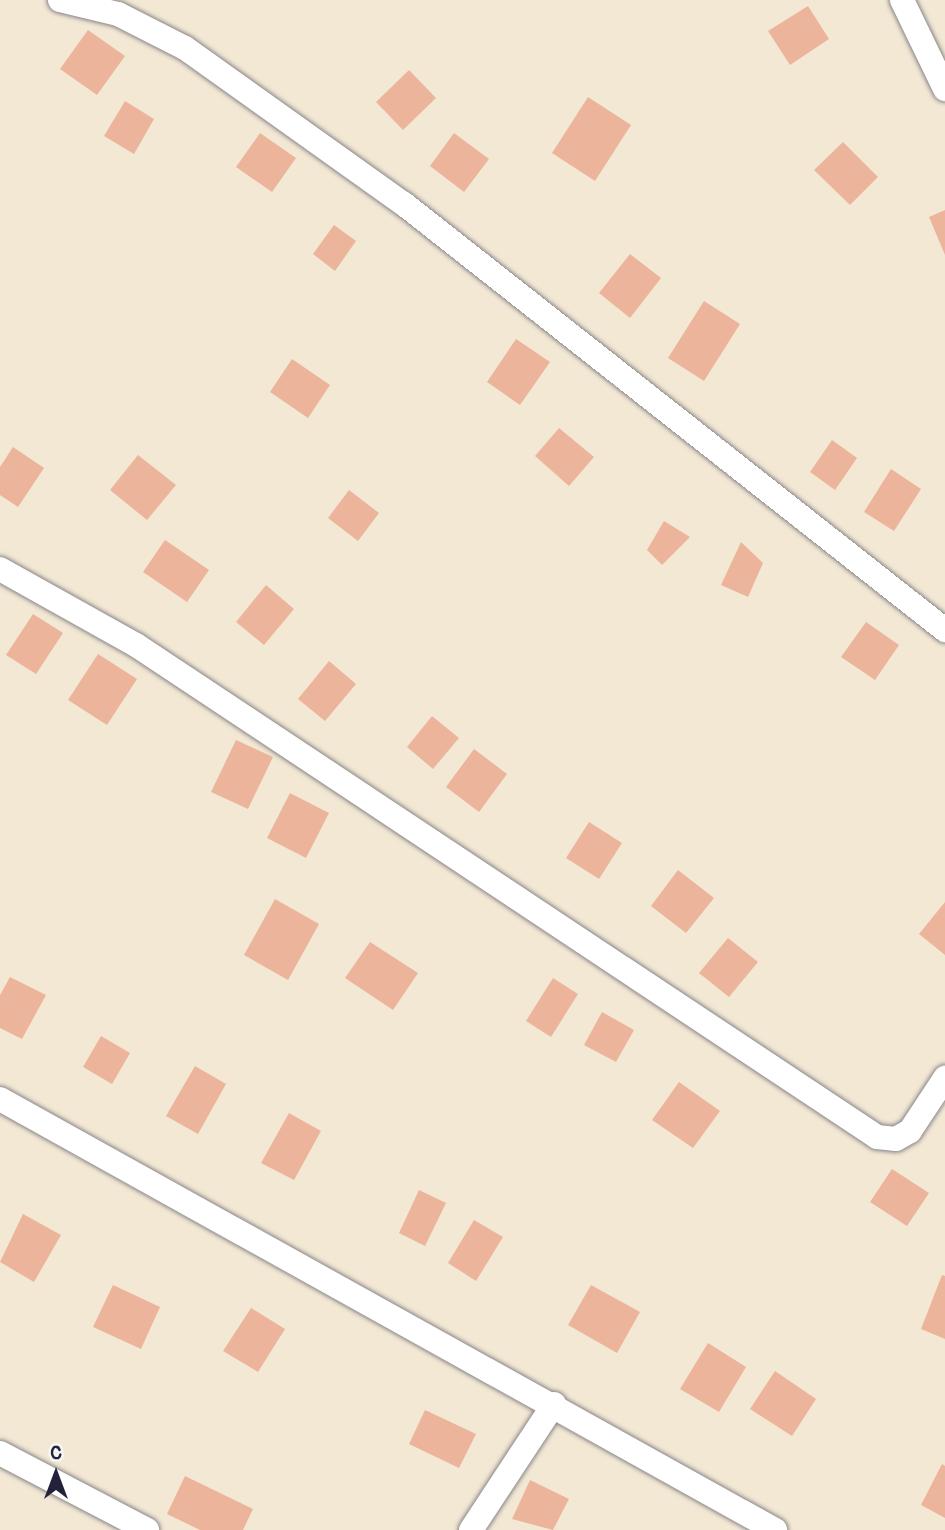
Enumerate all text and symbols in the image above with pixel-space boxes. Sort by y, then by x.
north arrow [21,1439,91,1509]
text: С [50,1441,62,1465]

